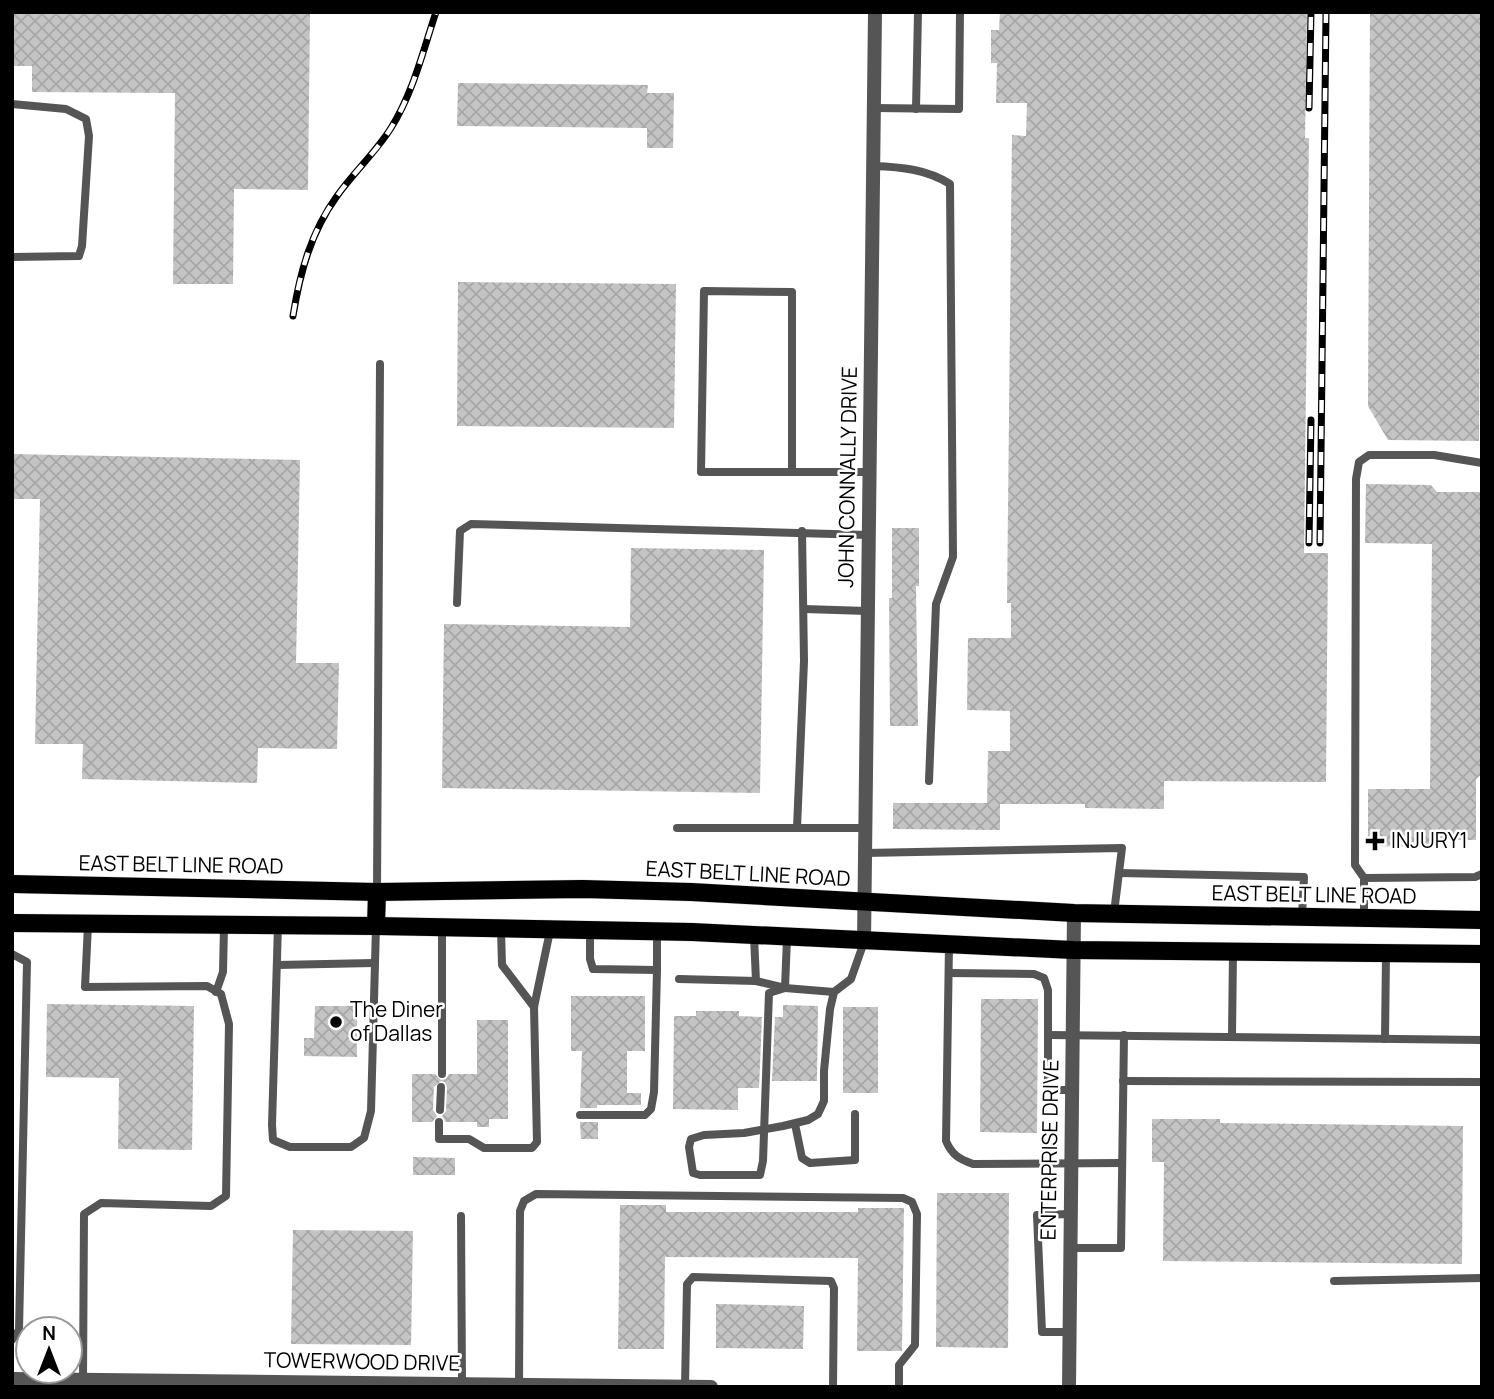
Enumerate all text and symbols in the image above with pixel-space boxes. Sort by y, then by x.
street label: JOHN CONNALLY DRIVE [831,366,863,588]
place label: INJURY1 [1391,826,1468,854]
marker: INJURY1 [1365,831,1385,851]
street label: EAST BELT LINE ROAD [78,848,284,880]
street label: EAST BELT LINE ROAD [645,854,851,892]
street label: EAST BELT LINE ROAD [1211,878,1417,910]
place label: The Diner of Dallas [350,995,443,1047]
marker: The Diner of Dallas [328,1014,344,1030]
street label: ENTERPRISE DRIVE [1033,1059,1065,1241]
north arrow [14,1315,84,1385]
text: N [42,1320,56,1346]
street label: TOWERWOOD DRIVE [263,1345,461,1377]

